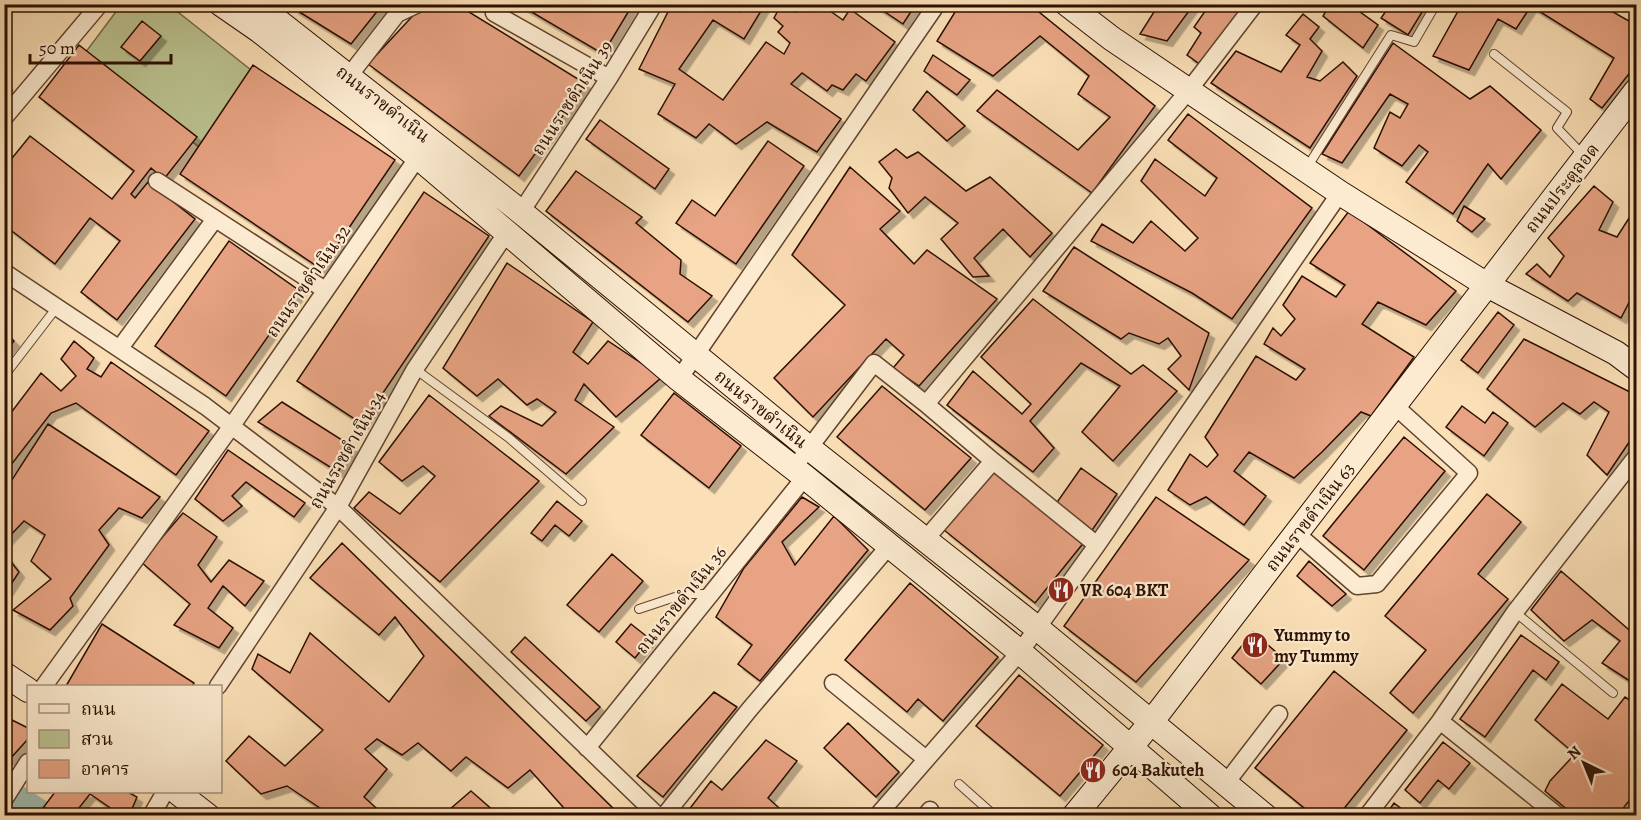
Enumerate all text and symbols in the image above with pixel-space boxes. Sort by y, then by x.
scale bar [30,27,171,65]
text: 50 m [39,36,75,60]
street label: ถนนราชดำเนิน 39 [526,36,618,160]
street label: ถนนราขดำเนิน [331,60,435,148]
street label: ถนนประตูลอด [1519,138,1605,238]
street label: ถนนราขดำเนิน 32 [260,219,356,342]
street label: ถนนราขดำเนิน [710,364,813,454]
street label: ถนนราชดำเนิน 34 [303,387,391,513]
street label: ถนนราขดำเนิน 63 [1260,457,1360,577]
street label: ถนนราขดำเนิน 36 [630,541,732,659]
restaurant icon: VR 604 BKT [1046,575,1076,605]
place label: VR 604 BKT [1079,578,1169,602]
place label: Yummy to my Tummy [1273,623,1359,668]
restaurant icon: Yummy to my Tummy [1240,630,1270,660]
legend [27,685,222,793]
text: ถนน [81,697,116,721]
text: สวน [81,727,113,751]
north arrow [1554,733,1614,793]
text: N [1563,741,1586,765]
restaurant icon: 604 Bakuteh [1078,755,1108,785]
text: อาคาร [81,757,130,781]
place label: 604 Bakuteh [1112,758,1204,782]

